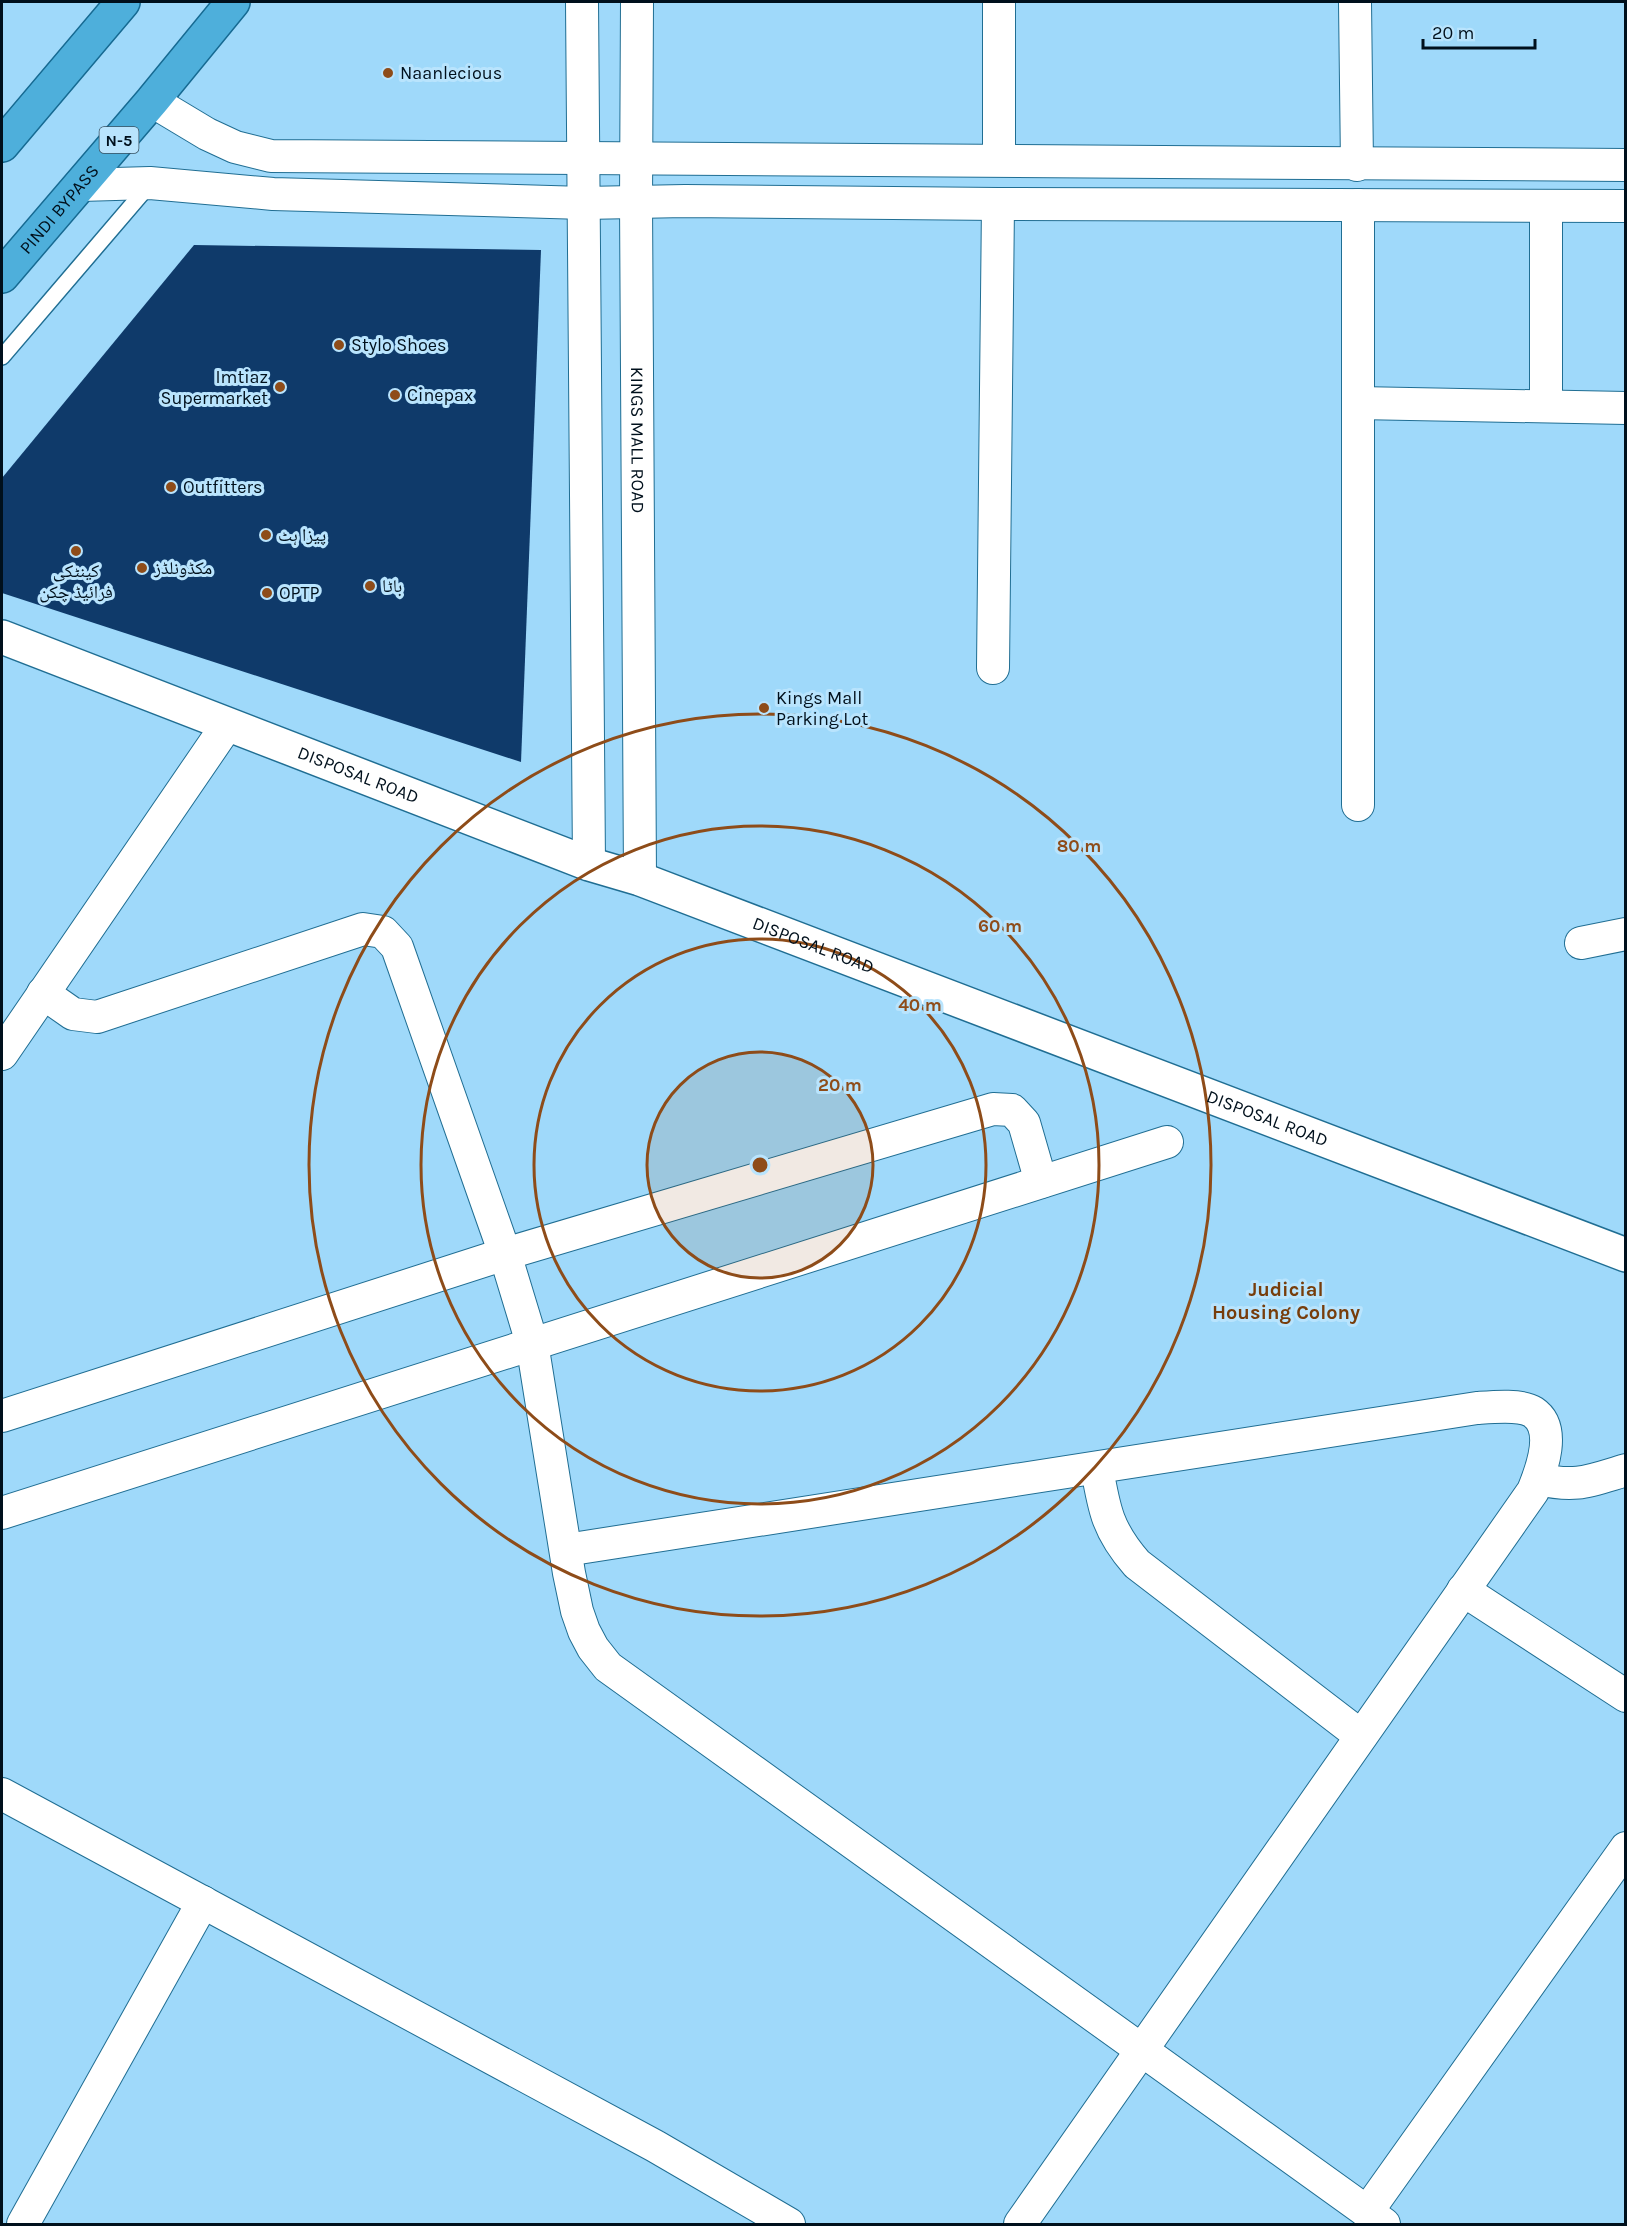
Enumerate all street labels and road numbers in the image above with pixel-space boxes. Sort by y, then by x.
road number: N-5 [100,127,138,153]
street label: PINDI BYPASS [15,160,104,258]
street label: KINGS MALL ROAD [626,367,649,513]
street label: DISPOSAL ROAD [295,741,422,808]
street label: DISPOSAL ROAD [749,912,877,978]
street label: DISPOSAL ROAD [1204,1085,1331,1151]

